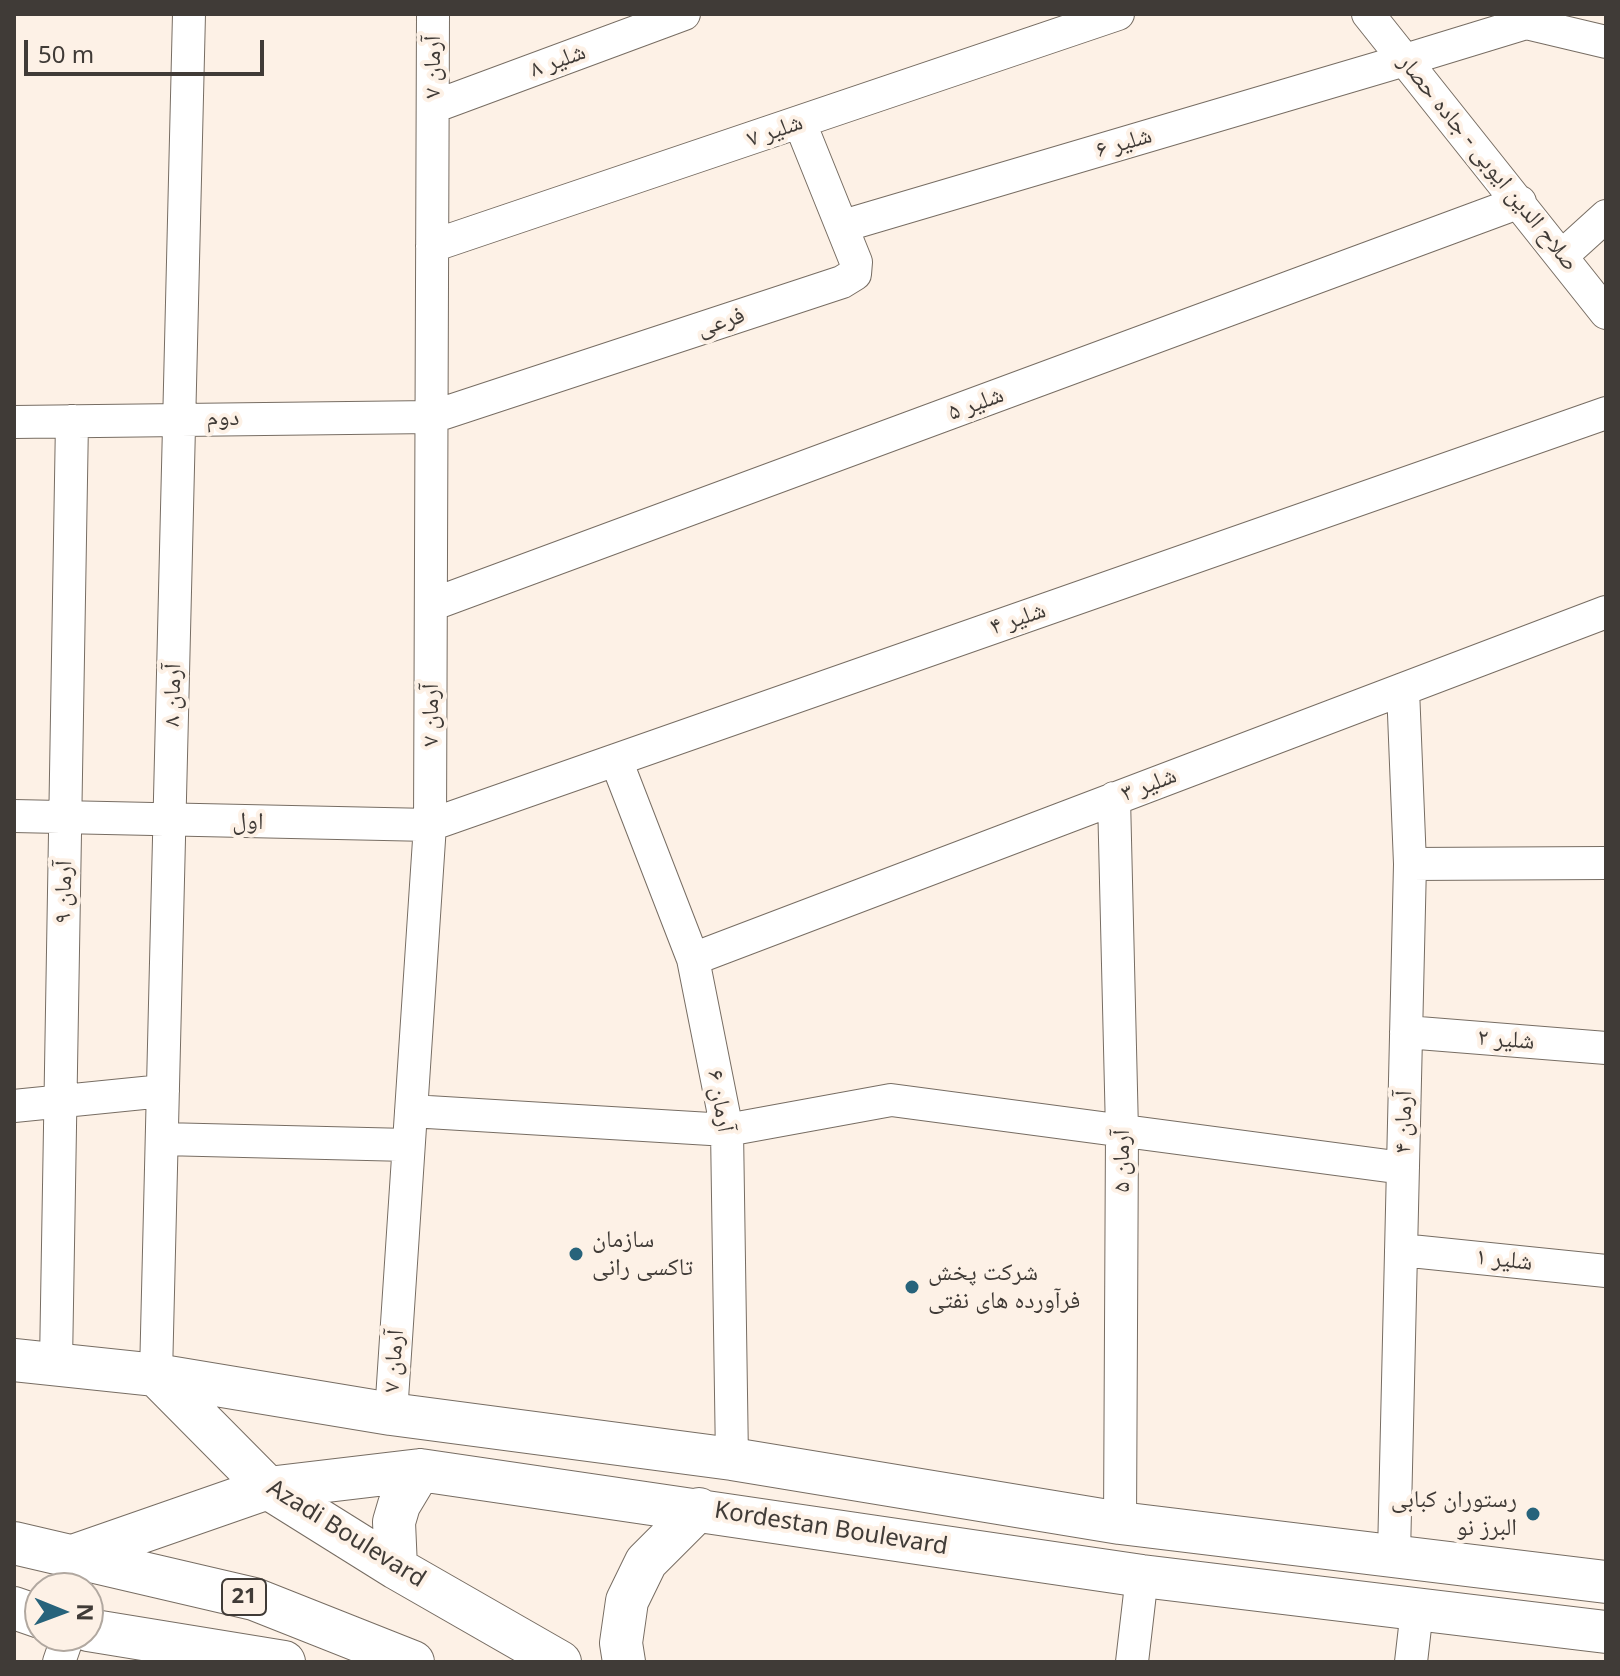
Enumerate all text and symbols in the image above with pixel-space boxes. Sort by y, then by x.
scale bar [28,24,268,74]
street label: آرمان ۷ [419,35,447,99]
text: 50 m [38,37,94,70]
street label: شلیر ۸ [526,38,590,84]
street label: صلاح الدین ایوبی - جاده حصار [1392,49,1584,277]
street label: شلیر ۷ [743,108,807,154]
street label: شلیر ۶ [1093,121,1155,165]
street label: فرعی [694,301,748,343]
street label: شلیر ۵ [944,381,1008,427]
street label: دوم [207,404,239,432]
street label: شلیر ۴ [986,596,1050,642]
street label: آرمان ۸ [158,663,188,727]
street label: آرمان ۷ [417,683,445,747]
street label: شلیر ۳ [1117,761,1181,809]
street label: اول [232,807,264,837]
street label: آرمان ۹ [49,860,79,924]
street label: شلیر ۲ [1477,1024,1535,1056]
street label: آرمان ۶ [700,1067,740,1135]
street label: آرمان ۴ [1389,1090,1419,1154]
street label: آرمان ۵ [1108,1129,1136,1193]
place label: سازمان تاکسی رانی [592,1226,693,1282]
street label: شلیر ۱ [1474,1243,1534,1277]
marker: سازمان تاکسی رانی [567,1245,585,1263]
place label: شرکت پخش فرآورده های نفتی [928,1259,1080,1315]
marker: شرکت پخش فرآورده های نفتی [903,1278,921,1296]
street label: آرمان ۷ [377,1329,411,1393]
street label: Azadi Boulevard [261,1474,431,1594]
place label: رستوران کبابی البرز نو [1391,1486,1517,1542]
street label: Kordestan Boulevard [712,1496,950,1562]
marker: رستوران کبابی البرز نو [1524,1505,1542,1523]
north arrow [24,1572,104,1652]
road number: 21 [222,1579,266,1615]
text: N [71,1603,101,1622]

